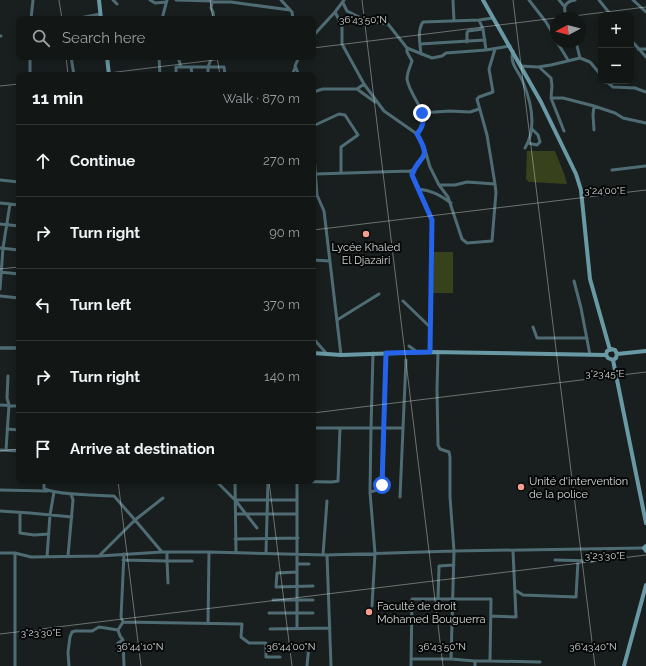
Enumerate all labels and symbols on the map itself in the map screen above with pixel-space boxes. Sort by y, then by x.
north arrow [550,12,586,48]
text: 36°43'50"N [339,14,387,25]
route end [413,104,431,122]
text: 3°24'00"E [584,185,626,196]
marker: Lycée Khaled El Djazairi [361,229,371,239]
place label: Lycée Khaled El Djazairi [332,241,401,267]
text: 3°23'45"E [585,368,625,379]
place label: Unité d'intervention de la police [529,475,628,501]
route start [373,476,391,494]
marker: Unité d'intervention de la police [516,482,526,492]
text: 3°23'30"E [585,550,625,561]
place label: Faculté de droit Mohamed Bouguerra [377,600,486,626]
marker: Faculté de droit Mohamed Bouguerra [364,607,374,617]
text: 3°23'30"E [21,627,61,638]
text: 36°44'10"N [116,641,164,652]
text: 36°44'00"N [267,641,315,652]
text: 36°43'50"N [418,641,466,652]
text: 36°43'40"N [569,641,617,652]

